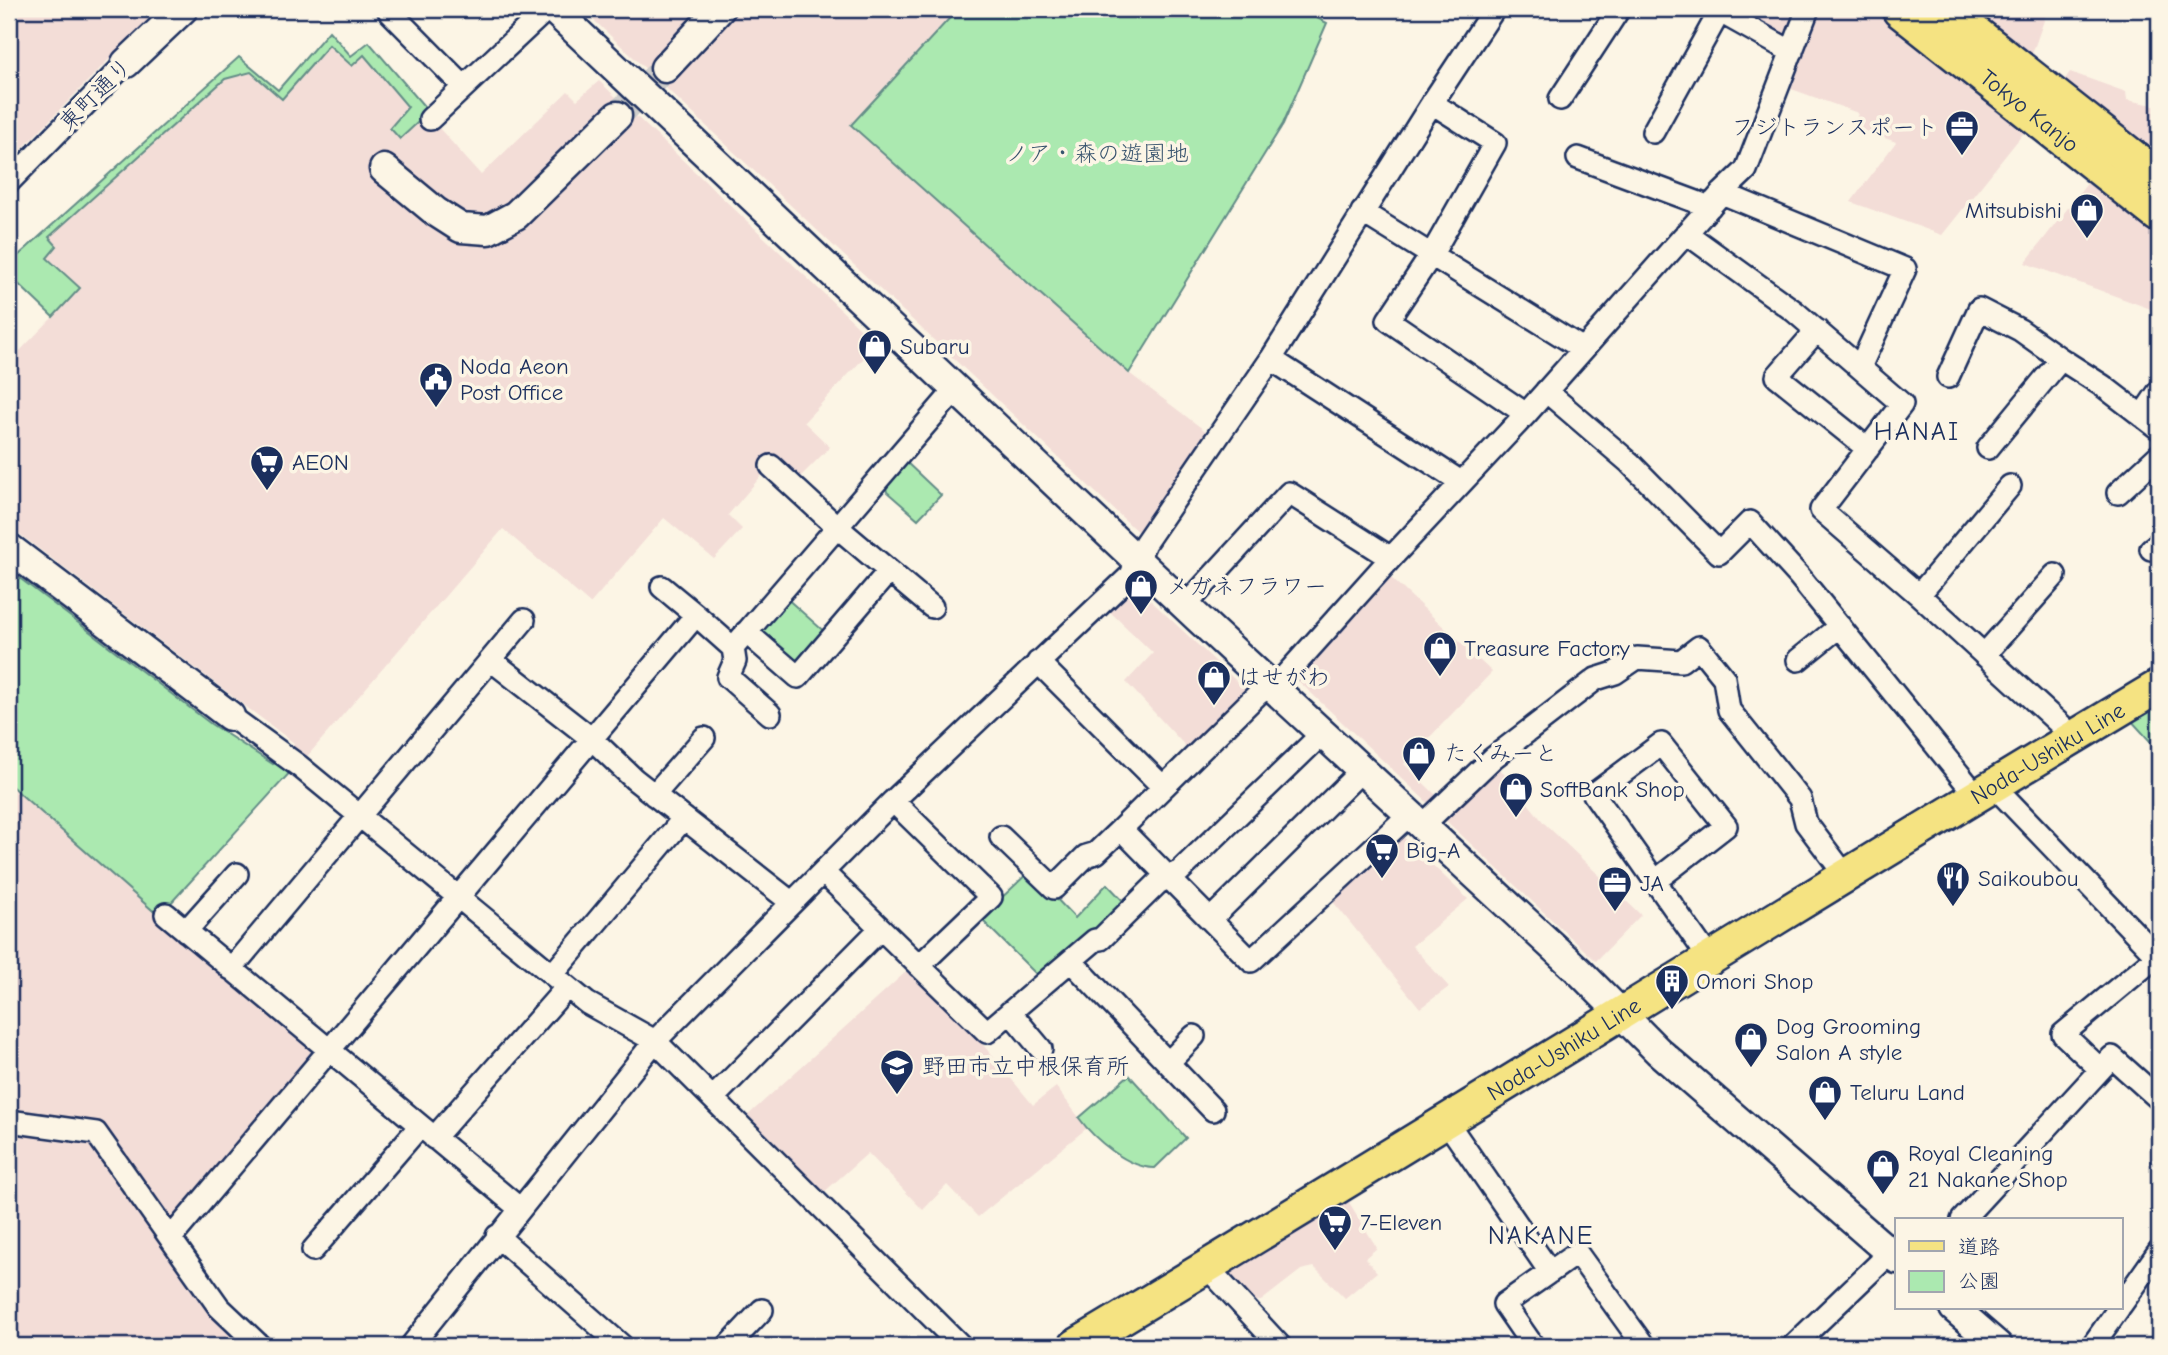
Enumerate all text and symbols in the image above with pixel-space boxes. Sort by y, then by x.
street label: 東町通り [53,52,137,136]
street label: Tokyo Kanjo [1975,64,2084,158]
office icon: フジトランスポート [1943,108,1981,157]
place label: フジトランスポート [1731,114,1938,141]
park label: ノア・森の遊園地 [1005,140,1189,167]
shop icon: Mitsubishi [2068,191,2106,240]
place label: Mitsubishi [1965,197,2062,224]
shop icon: Subaru [856,327,894,376]
place label: Subaru [900,333,970,360]
place label: Noda Aeon Post Office [460,353,569,406]
public building icon: Noda Aeon Post Office [417,360,455,409]
district label: HANAI [1874,417,1960,447]
supermarket icon: AEON [248,443,286,492]
place label: AEON [292,449,349,476]
shop icon: メガネフラワー [1122,567,1160,616]
place label: メガネフラワー [1166,573,1327,600]
shop icon: Treasure Factory [1421,629,1459,678]
place label: Treasure Factory [1464,635,1630,662]
shop icon: はせがわ [1195,658,1233,707]
place label: はせがわ [1238,664,1330,691]
street label: Noda-Ushiku Line [1966,697,2130,810]
shop icon: たくみーと [1400,734,1438,783]
place label: たくみーと [1444,740,1558,767]
shop icon: SoftBank Shop [1497,770,1535,819]
place label: SoftBank Shop [1540,776,1685,803]
supermarket icon: Big-A [1363,831,1401,880]
place label: Big-A [1406,837,1460,864]
restaurant icon: Saikoubou [1934,859,1972,908]
office icon: JA [1596,864,1634,913]
place label: Saikoubou [1978,865,2079,892]
place label: JA [1640,870,1664,897]
building icon: Omori Shop [1653,962,1691,1011]
place label: Omori Shop [1696,968,1813,995]
street label: Noda-Ushiku Line [1482,992,1646,1107]
place label: Dog Grooming Salon A style [1776,1013,1921,1066]
shop icon: Dog Grooming Salon A style [1732,1020,1770,1069]
school or university icon: 野田市立中根保育所 [878,1047,916,1096]
place label: 野田市立中根保育所 [922,1053,1129,1080]
shop icon: Teluru Land [1806,1073,1844,1122]
place label: Teluru Land [1850,1079,1965,1106]
place label: Royal Cleaning 21 Nakane Shop [1908,1140,2068,1193]
shop icon: Royal Cleaning 21 Nakane Shop [1864,1147,1902,1196]
supermarket icon: 7-Eleven [1316,1203,1354,1252]
place label: 7-Eleven [1360,1209,1442,1236]
legend [1895,1218,2122,1310]
district label: NAKANE [1488,1221,1594,1251]
text: 道路 [1958,1235,2000,1259]
text: 公園 [1958,1269,2000,1293]

